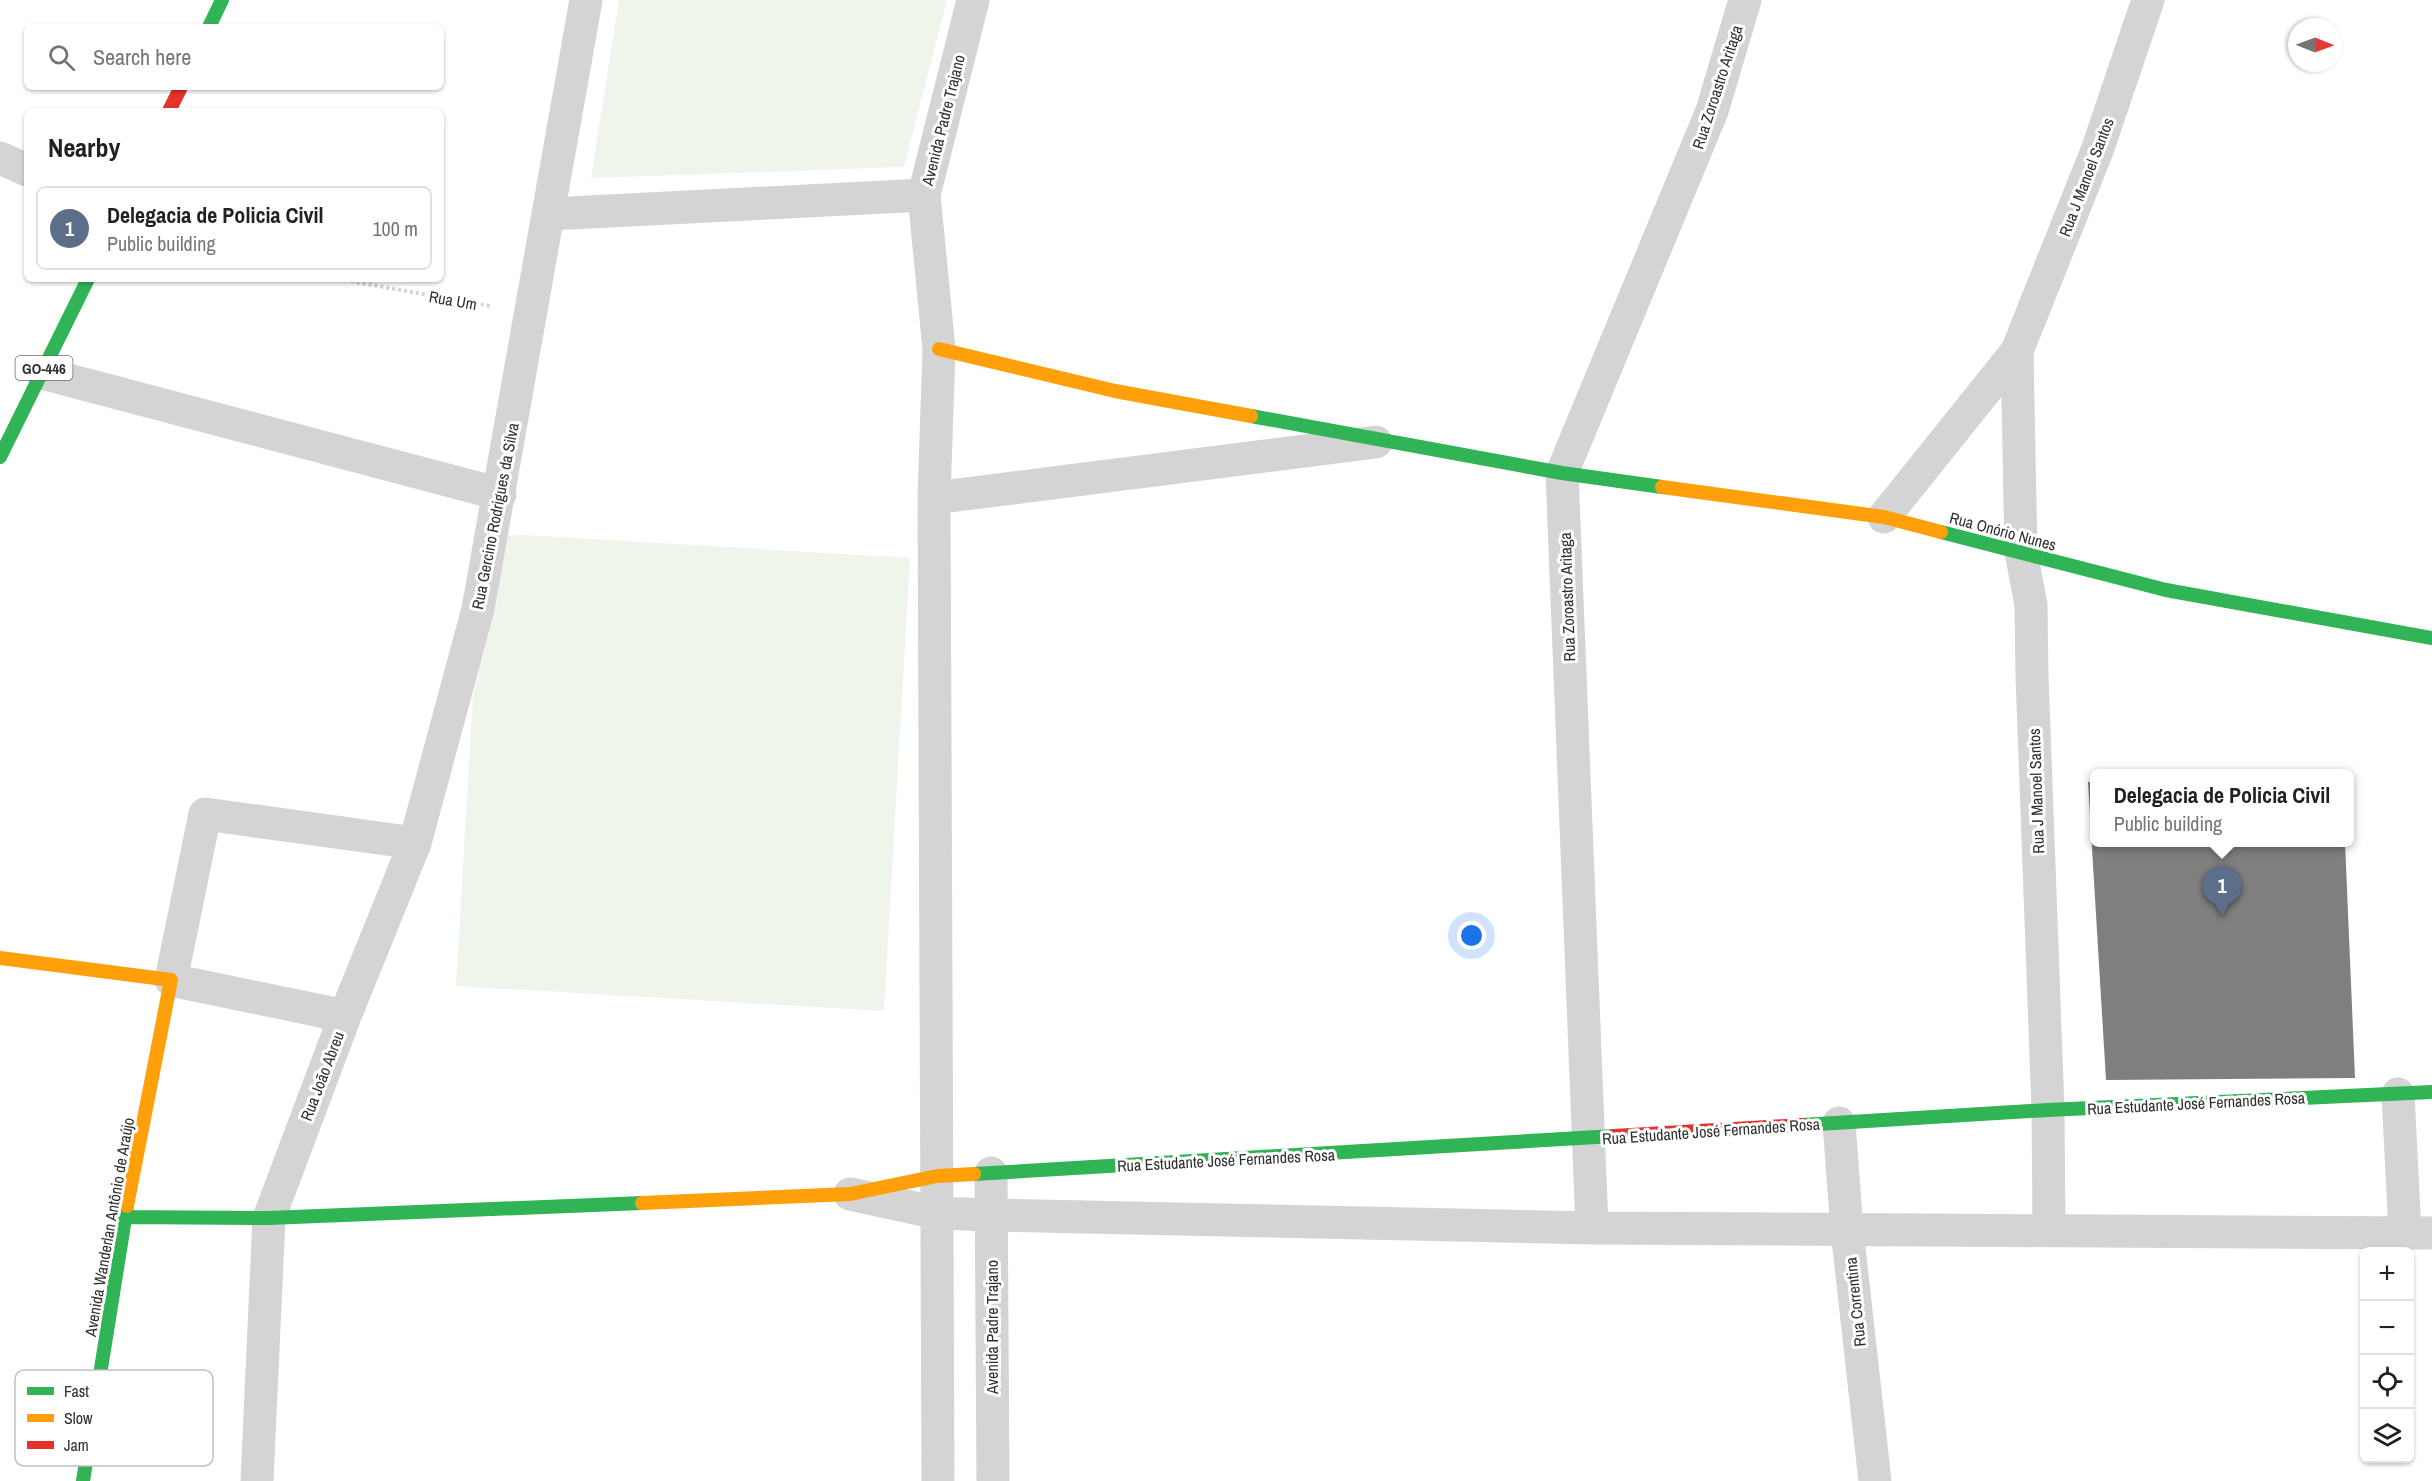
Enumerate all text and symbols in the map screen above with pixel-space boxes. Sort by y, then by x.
north arrow [2288,18,2342,72]
street label: Rua Zoroastro Aritaga [1687,22,1748,152]
search box [24,24,444,90]
icon: search [45,41,78,74]
text: Search here [93,42,191,72]
street label: Avenida Padre Trajano [916,52,970,189]
street label: Rua J Manoel Santos [2053,114,2119,240]
text: Nearby [48,130,120,165]
text: Delegacia de Policia Civil [107,200,324,230]
text: 1 [65,215,74,242]
text: 100 m [372,215,418,242]
text: Public building [107,230,216,257]
street label: Rua Um [427,285,479,315]
road number: GO-446 [15,356,72,380]
street label: Rua Gercino Rodrigues da Silva [466,420,524,611]
street label: Rua Onório Nunes [1947,506,2059,556]
street label: Rua Zoroastro Aritaga [1554,531,1580,662]
street label: Rua J Manoel Santos [2023,728,2049,854]
popup [2090,769,2354,847]
text: Delegacia de Policia Civil [2114,780,2330,810]
text: Public building [2114,810,2222,837]
pin: 1 [2202,866,2242,916]
your location [1457,921,1486,950]
street label: Rua João Abreu [295,1028,349,1124]
street label: Rua Estudante José Fernandes Rosa [2086,1086,2306,1120]
street label: Rua Estudante José Fernandes Rosa [1601,1112,1821,1150]
street label: Avenida Wanderlan Antônio de Araújo [79,1116,139,1339]
street label: Rua Estudante José Fernandes Rosa [1116,1143,1336,1177]
map controls [2360,1247,2414,1463]
button: + [2360,1247,2414,1301]
street label: Rua Correntina [1839,1256,1871,1348]
street label: Avenida Padre Trajano [981,1260,1003,1395]
button: − [2360,1301,2414,1355]
button: locate [2360,1355,2414,1409]
legend [15,1370,213,1466]
text: Fast [64,1380,89,1402]
text: Slow [64,1407,93,1429]
button: layers [2360,1409,2414,1463]
text: Jam [64,1434,89,1456]

